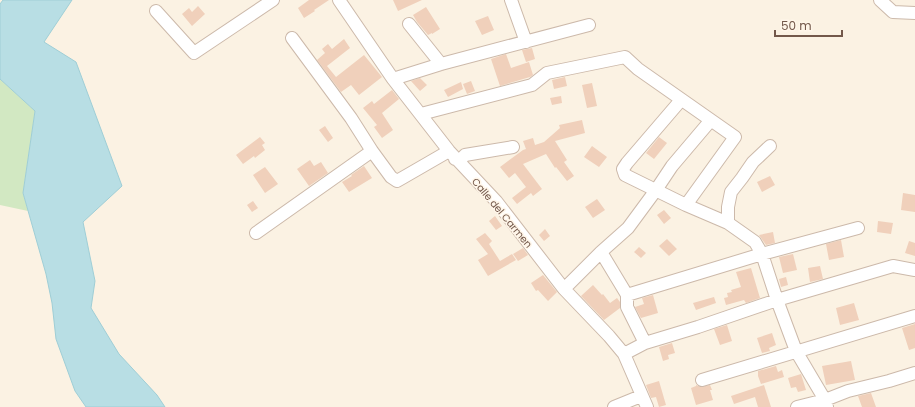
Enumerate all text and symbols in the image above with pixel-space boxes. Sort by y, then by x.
scale bar [775,12,842,38]
text: 50 m [781,17,812,34]
street label: Calle del Carmen [468,175,536,251]

